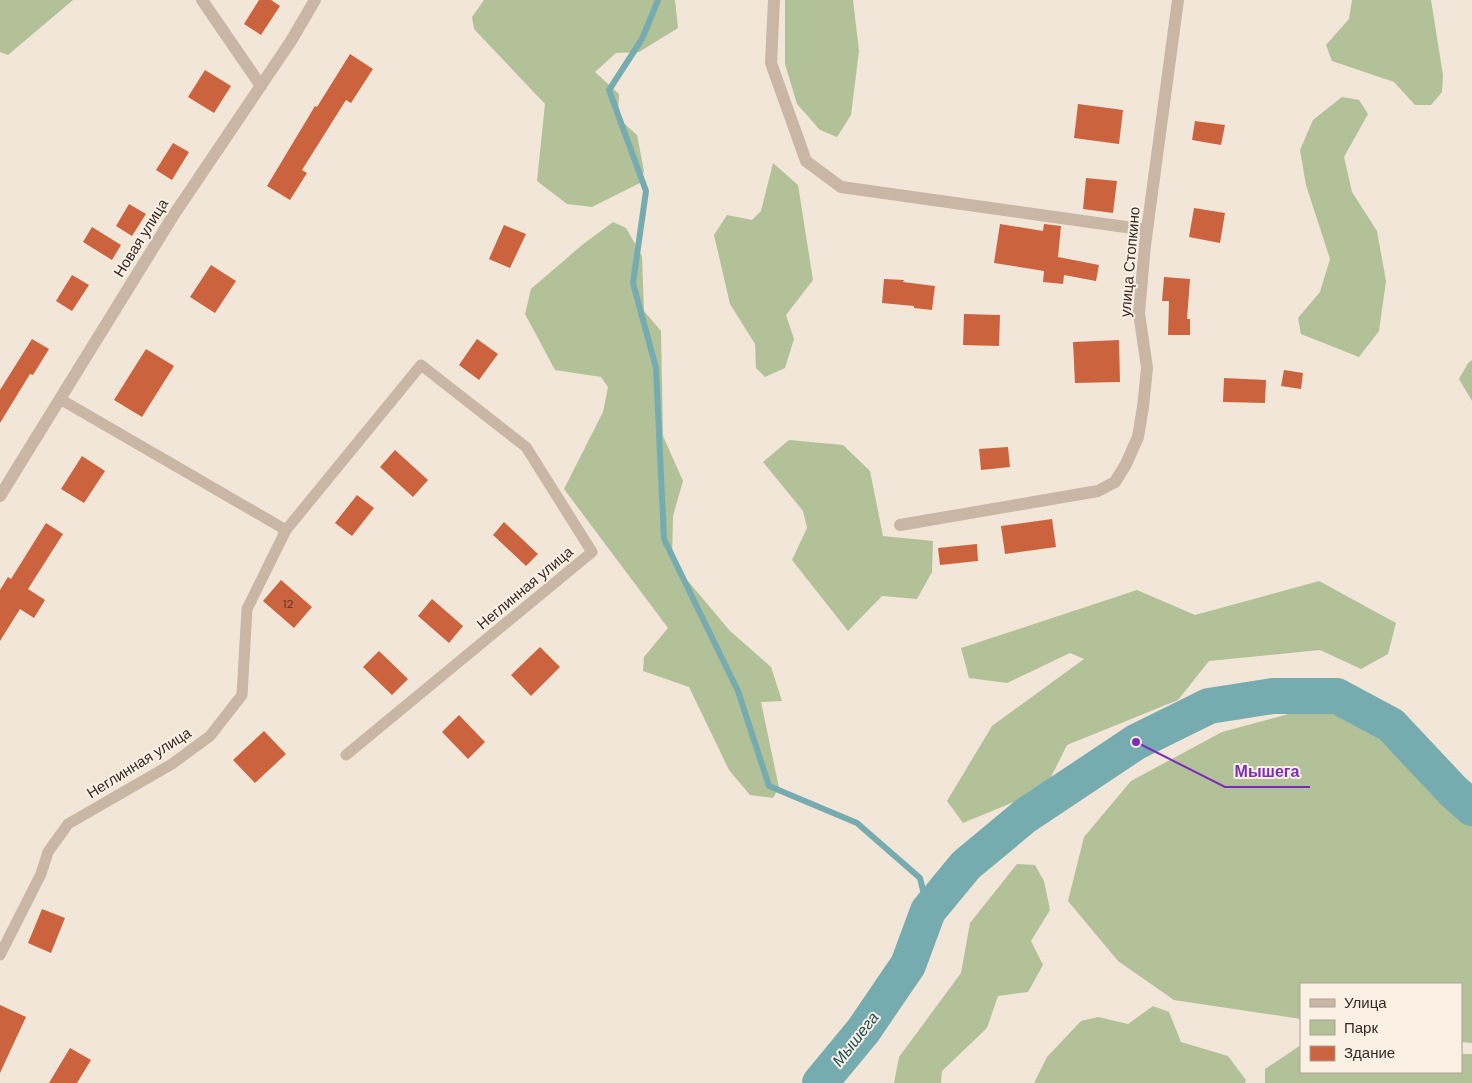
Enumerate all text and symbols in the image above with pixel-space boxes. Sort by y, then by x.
street label: Новая улица [109,195,173,281]
street label: улица Стопкино [1115,206,1145,318]
street label: Неглинная улица [473,541,578,634]
house number: 12 [283,596,293,612]
street label: Неглинная улица [83,722,196,803]
callout: Мышега [1225,756,1310,787]
text: Мышега [1235,761,1299,782]
legend [1300,983,1462,1073]
text: Улица [1344,993,1387,1013]
water label: Мышега [827,1008,883,1071]
text: Парк [1344,1018,1378,1038]
text: Здание [1344,1043,1395,1063]

